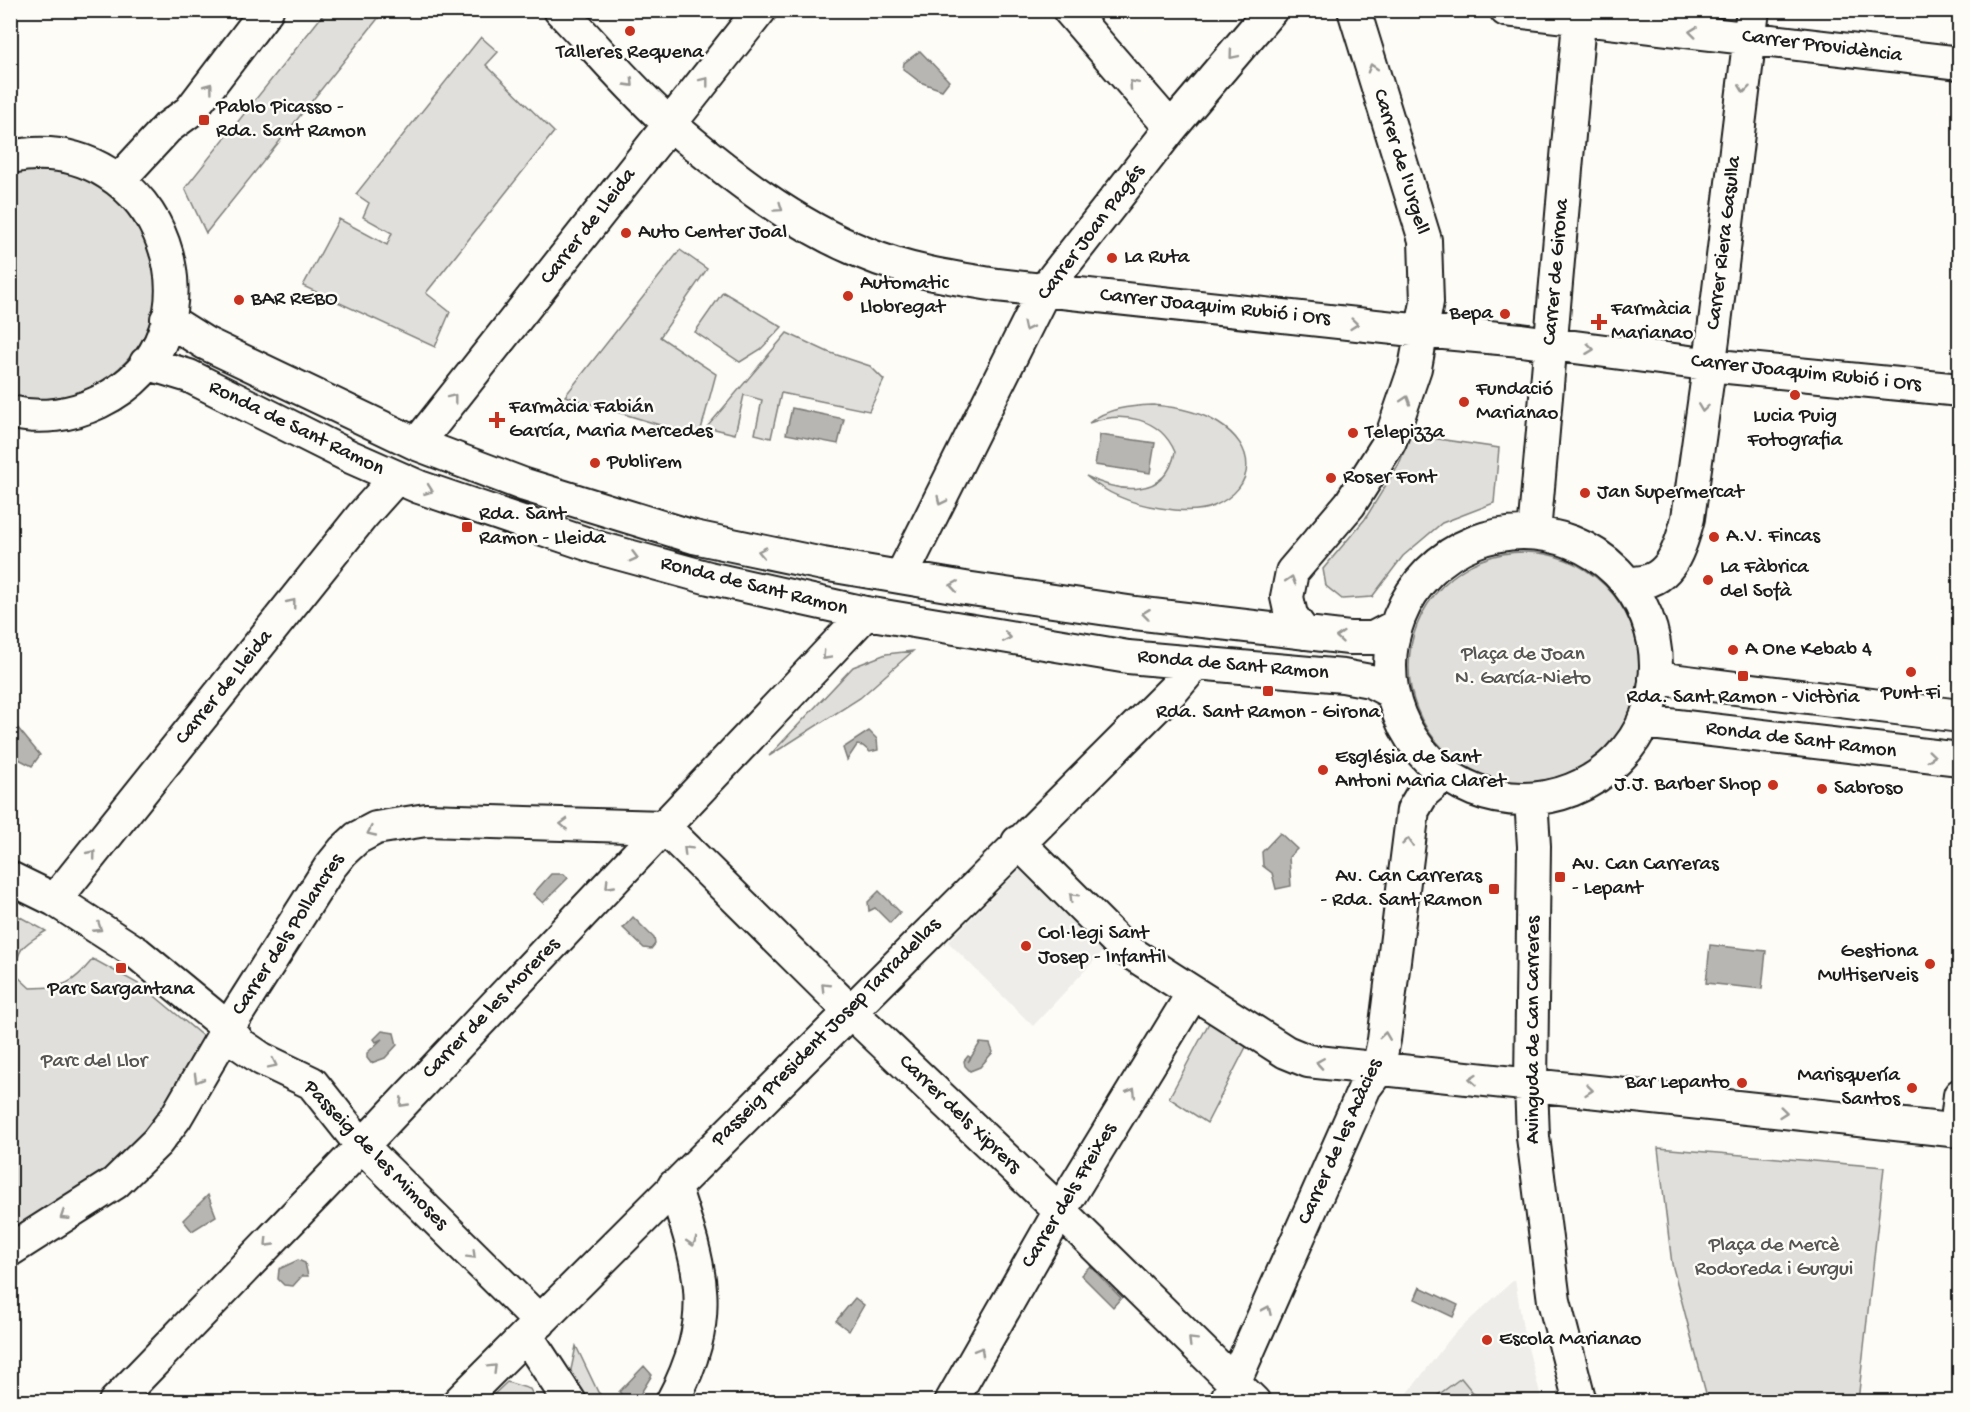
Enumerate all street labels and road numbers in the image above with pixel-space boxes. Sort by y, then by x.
street label: Carrer Providència [1740,25,1905,69]
street label: Carrer de l'Urgell [1366,86,1434,238]
street label: Carrer Riera Gasulla [1702,153,1748,331]
street label: Carrer Joan Pagés [1033,159,1152,306]
street label: Carrer de Lleida [536,163,643,290]
street label: Carrer de Girona [1538,196,1576,346]
street label: Carrer Joaquim Rubió i Ors [1099,283,1333,333]
street label: Carrer Joaquim Rubió i Ors [1690,349,1924,399]
street label: Ronda de Sant Ramon [204,376,388,482]
street label: Ronda de Sant Ramon [658,552,850,622]
street label: Carrer de Lleida [171,624,280,751]
street label: Ronda de Sant Ramon [1136,645,1330,687]
street label: Ronda de Sant Ramon [1704,717,1898,765]
street label: Carrer dels Pollancres [227,848,351,1021]
street label: Passeig President Josep Tarradellas [707,912,948,1153]
street label: Avinguda de Can Carreres [1522,915,1547,1144]
street label: Carrer de les Moreres [418,932,567,1085]
street label: Carrer dels Xiprers [892,1050,1027,1181]
street label: Carrer de les Acàcies [1293,1054,1389,1229]
street label: Passeig de les Mimoses [296,1075,454,1237]
street label: Carrer dels Freixes [1017,1118,1124,1273]

